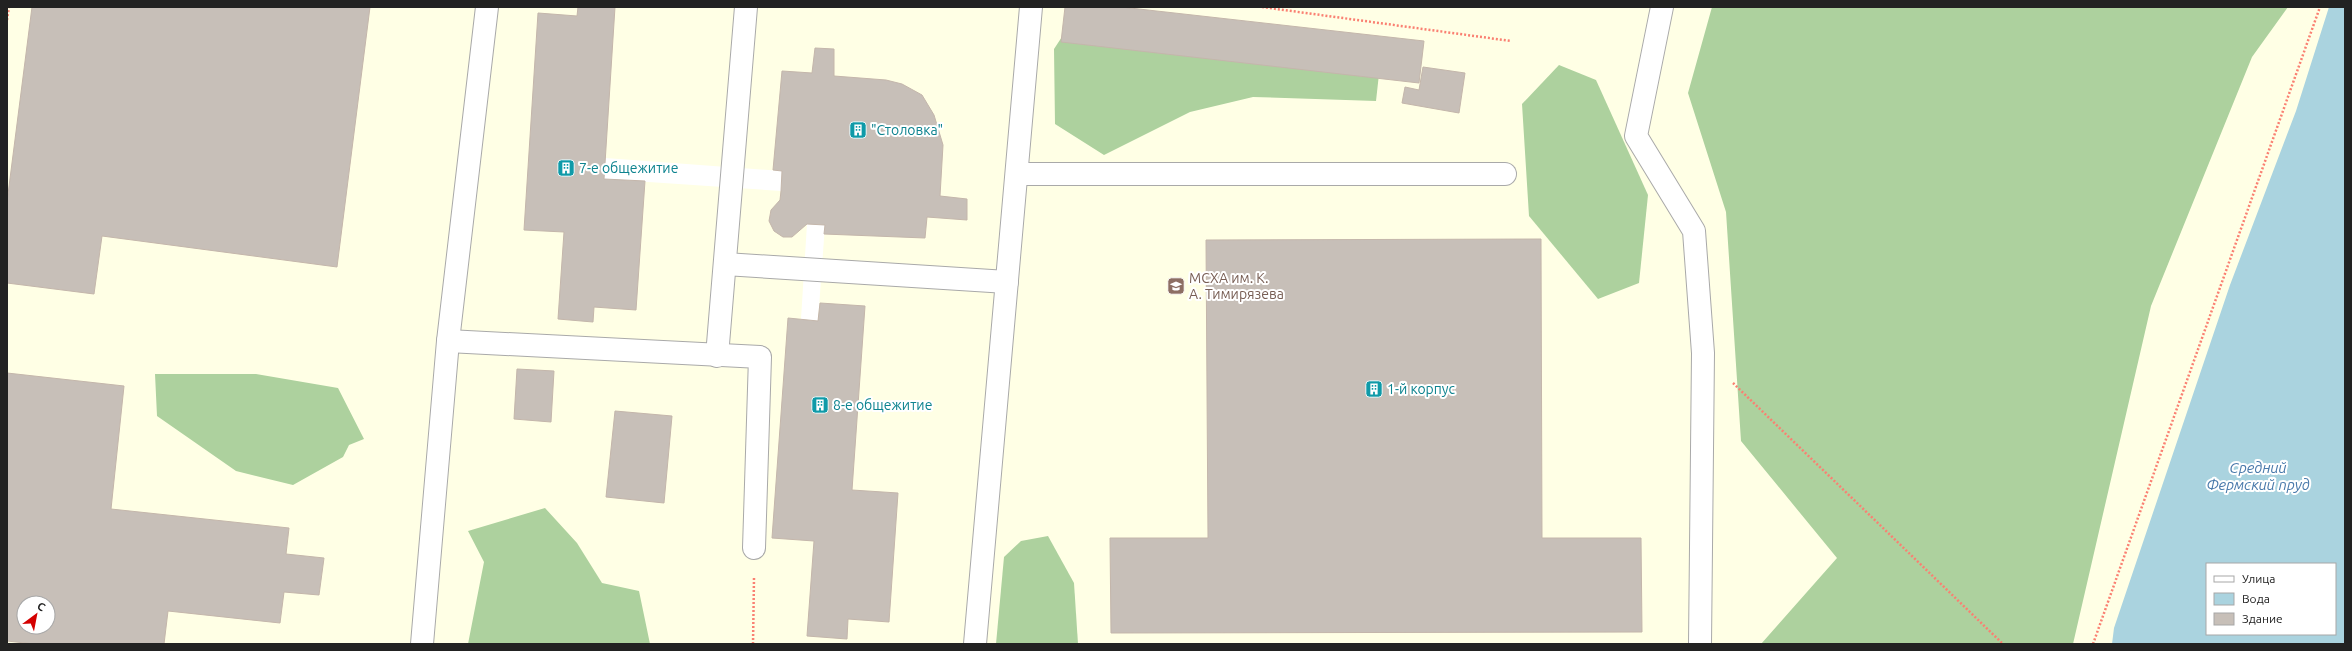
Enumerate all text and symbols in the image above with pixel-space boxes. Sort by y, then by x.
building icon: "Столовка" [848,120,868,140]
place label: "Столовка" [871,122,943,138]
building icon: 7-е общежитие [556,158,576,178]
place label: 7-е общежитие [579,160,678,176]
place label: МСХА им. К. А. Тимирязева [1189,270,1284,302]
school or university icon: МСХА им. К. А. Тимирязева [1166,276,1186,296]
building icon: 1-й корпус [1364,379,1384,399]
place label: 1-й корпус [1387,381,1456,397]
building icon: 8-е общежитие [810,395,830,415]
place label: 8-е общежитие [833,397,932,413]
water label: Средний Фермский пруд [2206,459,2310,493]
legend [2206,563,2336,635]
text: Улица [2242,572,2275,585]
text: Вода [2242,592,2270,605]
north arrow [16,595,56,635]
text: С [35,600,47,613]
text: Здание [2242,612,2283,625]

